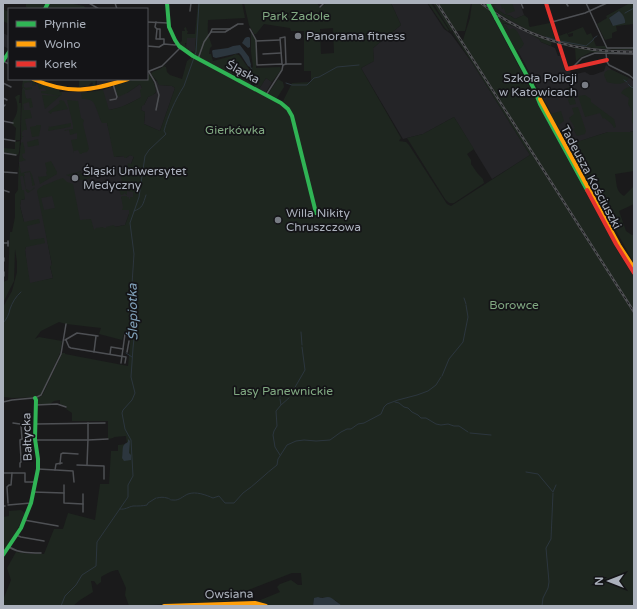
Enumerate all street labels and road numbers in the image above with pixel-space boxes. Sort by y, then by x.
street label: Śląska [224,57,262,87]
street label: Tadeusza Kościuszki [558,123,624,231]
street label: Bałtycka [19,412,35,462]
street label: Owsiana [204,587,254,601]

